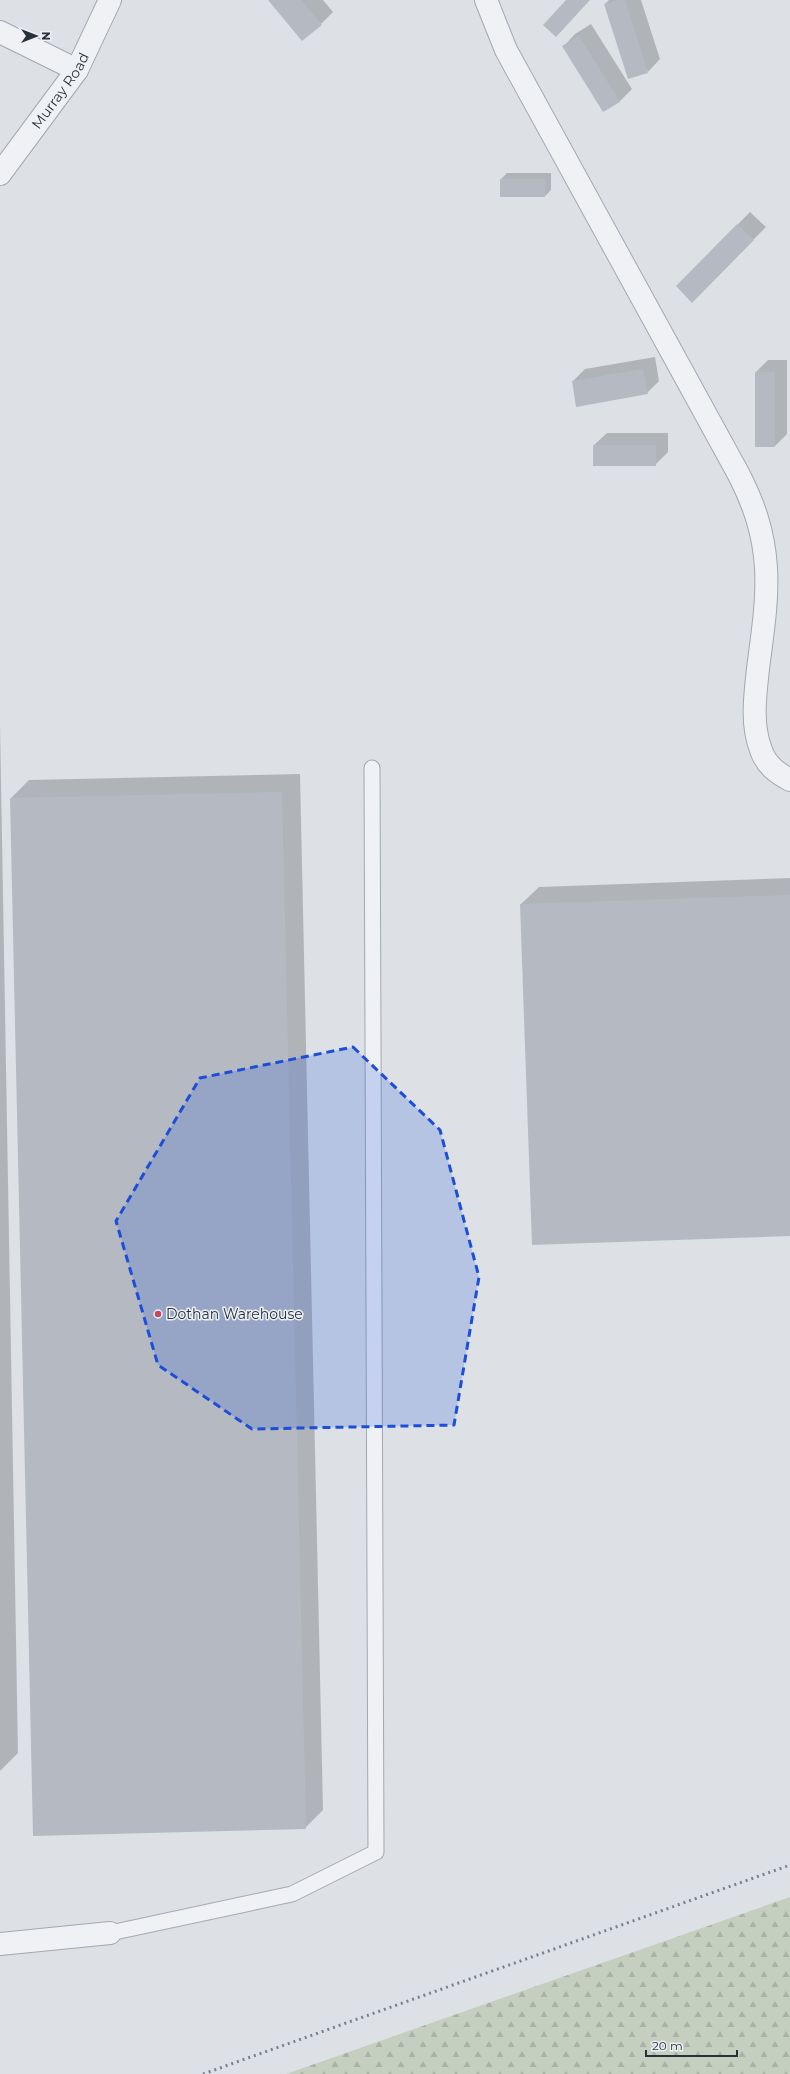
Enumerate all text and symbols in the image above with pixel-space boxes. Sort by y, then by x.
north arrow [16,16,56,56]
text: N [39,32,53,40]
street label: Murray Road [28,50,93,132]
place label: Dothan Warehouse [166,1305,303,1323]
marker: Dothan Warehouse [153,1309,163,1319]
scale bar [646,2032,737,2058]
text: 20 m [652,2038,683,2053]

